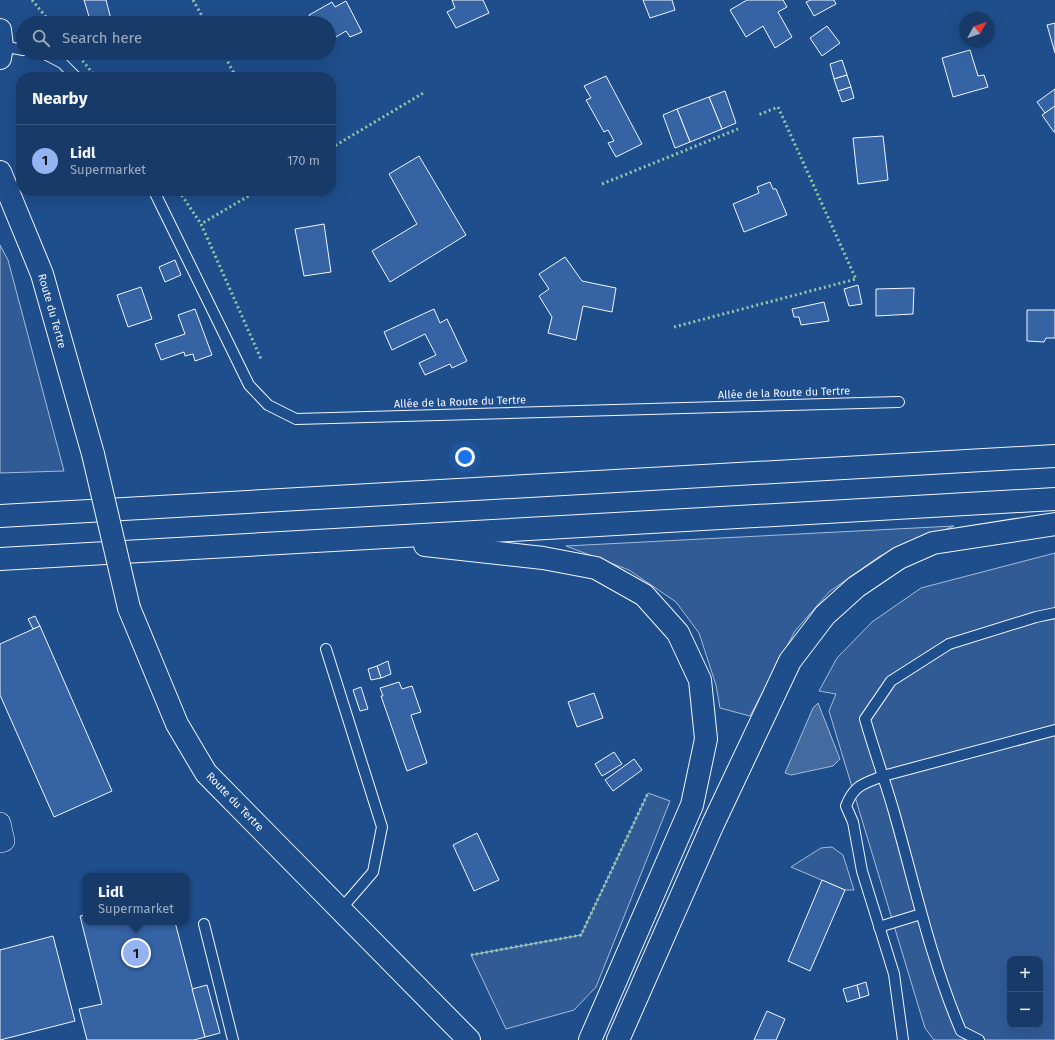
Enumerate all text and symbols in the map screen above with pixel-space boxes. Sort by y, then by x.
north arrow [959,12,995,48]
search box [16,16,336,60]
icon: search [30,27,52,49]
text: Search here [62,29,142,47]
text: Nearby [32,88,87,109]
text: Lidl [70,144,95,162]
text: 1 [42,153,48,168]
text: 170 m [287,153,320,168]
text: Supermarket [70,162,146,177]
street label: Route du Tertre [35,272,69,350]
street label: Allée de la Route du Tertre [718,384,850,402]
street label: Allée de la Route du Tertre [394,393,526,411]
your location [455,447,475,467]
street label: Route du Tertre [204,770,266,834]
popup [83,873,189,925]
text: Lidl [98,883,123,901]
text: Supermarket [98,901,174,916]
pin: 1 [123,938,149,968]
map controls [1007,956,1043,1028]
button: + [1007,956,1043,992]
button: − [1007,992,1043,1028]

